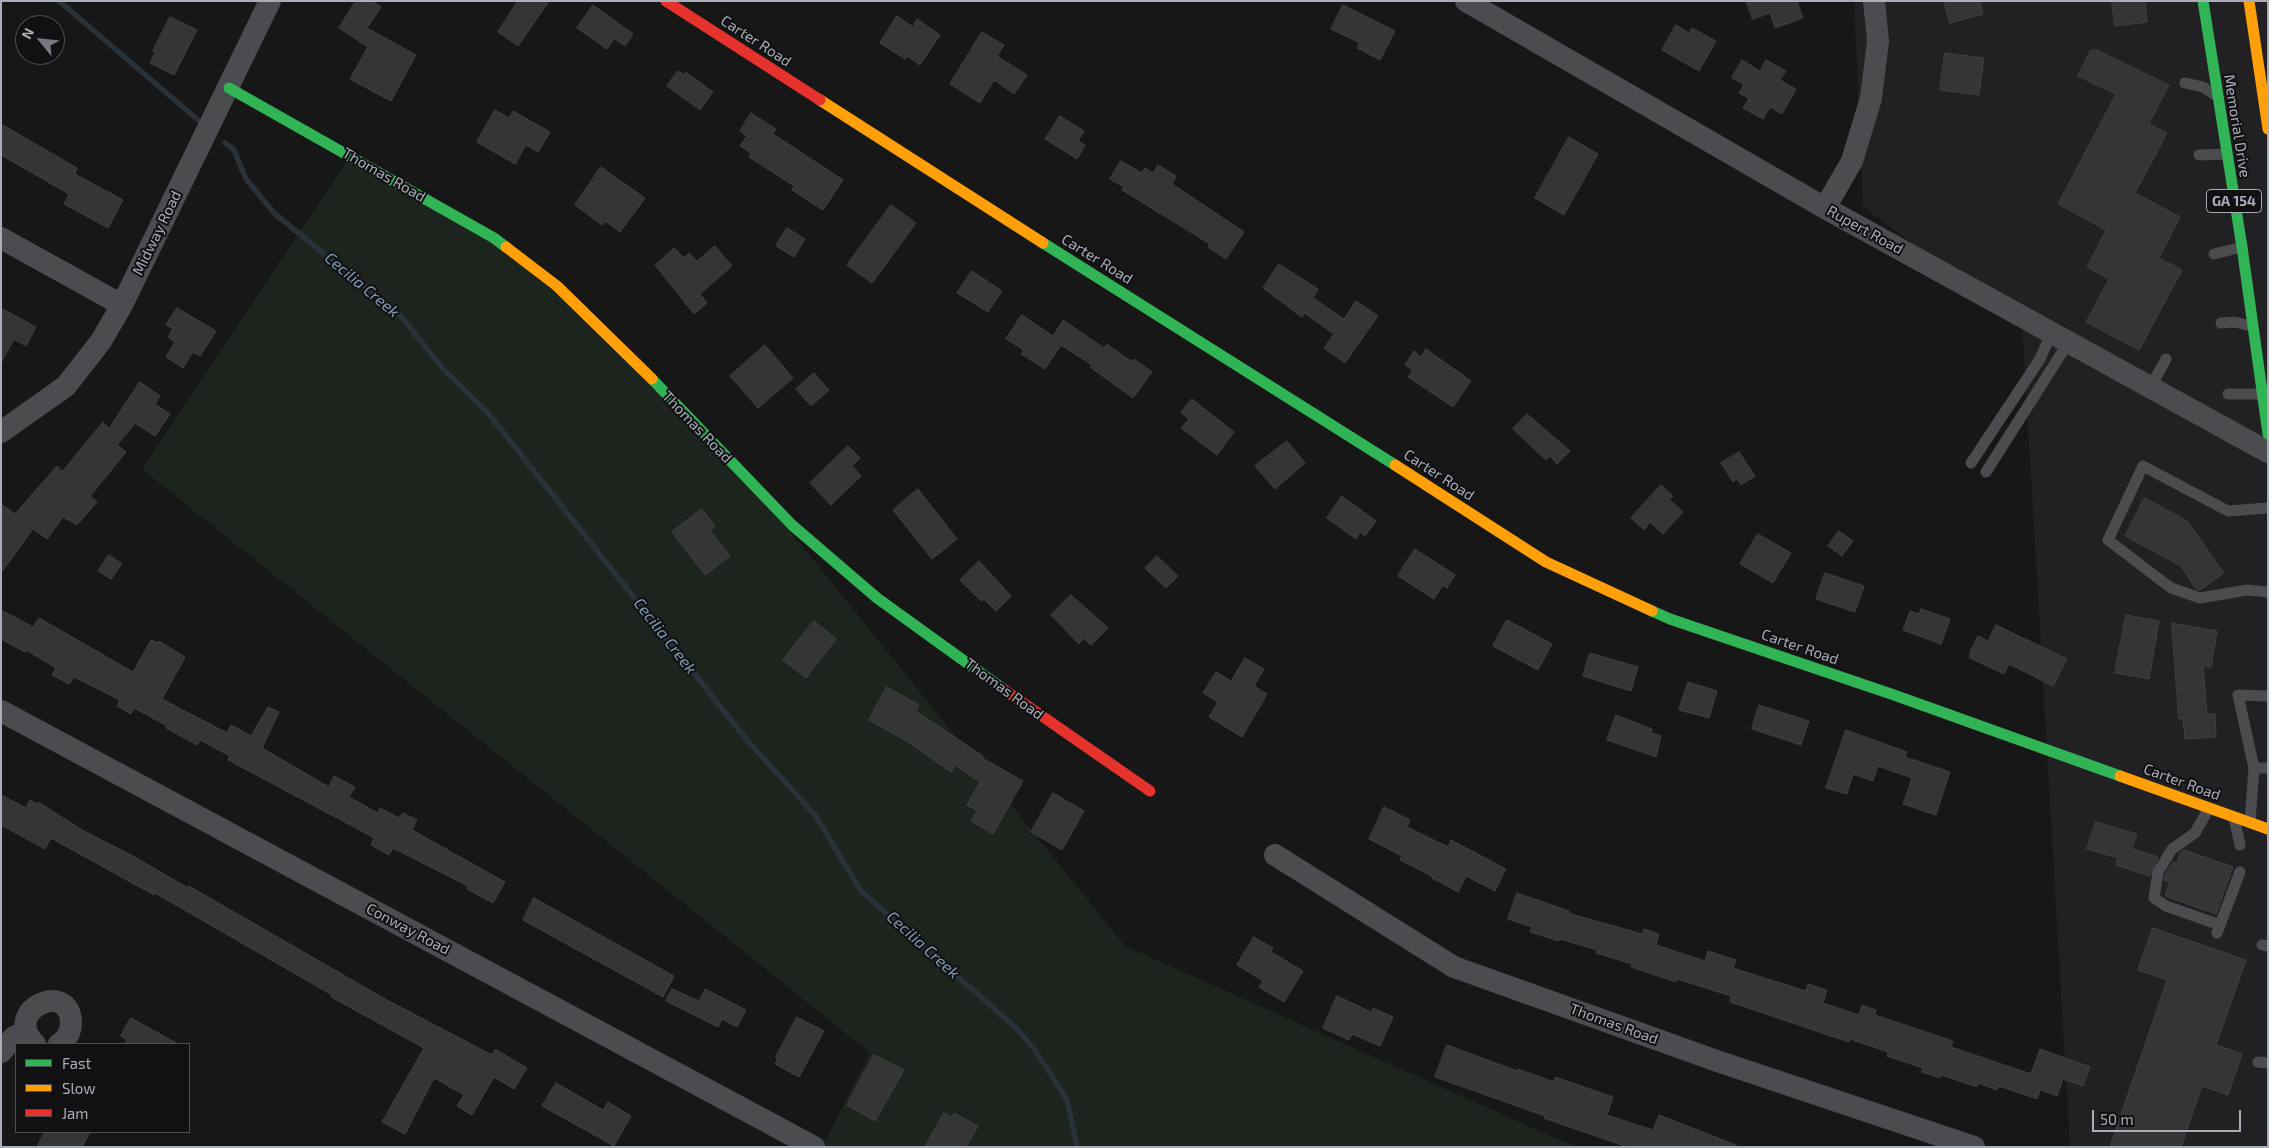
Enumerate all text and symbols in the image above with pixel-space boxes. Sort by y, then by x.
street label: Carter Road [717,12,795,70]
north arrow [15,15,65,65]
text: N [17,25,37,42]
street label: Memorial Drive [2220,73,2254,179]
street label: Thomas Road [339,144,429,206]
street label: Midway Road [129,188,185,278]
road number: GA 154 [2206,190,2262,212]
street label: Rupert Road [1824,202,1906,258]
street label: Carter Road [1058,230,1136,288]
water label: Cecilia Creek [321,248,403,322]
street label: Thomas Road [658,387,736,467]
street label: Carter Road [1400,446,1478,504]
water label: Cecilia Creek [629,594,701,678]
street label: Carter Road [1759,625,1841,669]
street label: Thomas Road [961,654,1047,724]
street label: Carter Road [2141,760,2223,804]
street label: Conway Road [363,899,453,959]
water label: Cecilia Creek [883,907,963,983]
street label: Thomas Road [1567,1000,1661,1048]
legend [15,1043,190,1133]
text: Fast [62,1054,91,1072]
text: Slow [62,1079,96,1097]
scale bar [2094,1100,2243,1132]
text: Jam [62,1104,88,1122]
text: 50 m [2100,1110,2134,1128]

